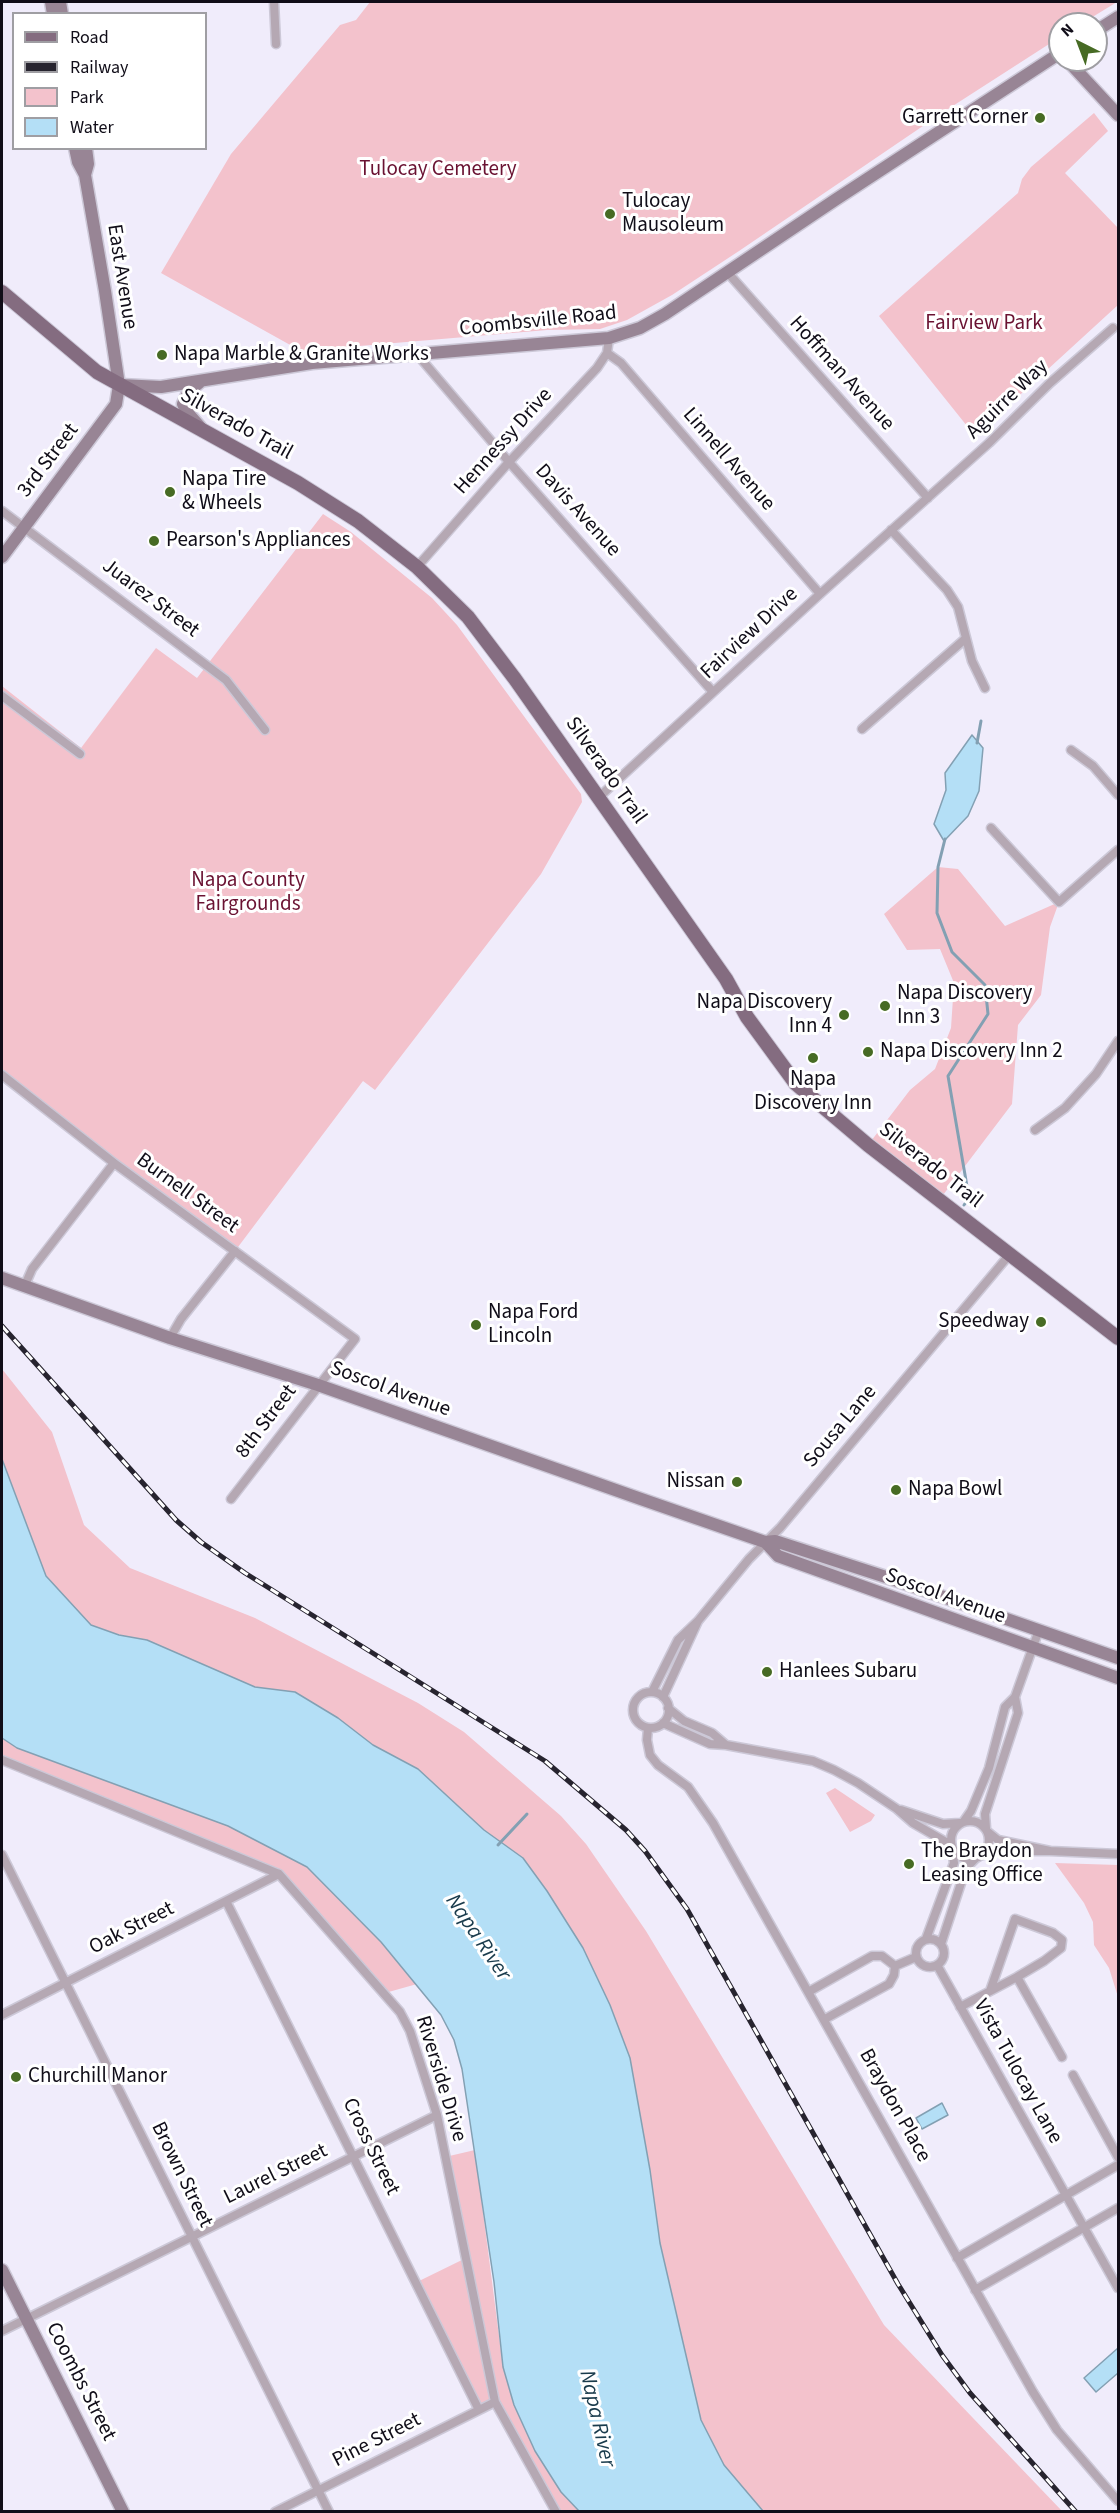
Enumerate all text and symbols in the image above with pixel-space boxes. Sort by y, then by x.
legend [12,12,207,150]
north arrow [1048,12,1108,72]
text: N [1056,18,1079,42]
text: Road [70,25,109,50]
text: Railway [70,55,129,80]
text: Park [70,85,104,110]
place label: Garrett Corner [902,105,1028,131]
marker: Garrett Corner [1033,111,1047,125]
text: Water [70,115,114,140]
park label: Tulocay Cemetery [359,157,517,183]
place label: Tulocay Mausoleum [622,189,724,239]
marker: Tulocay Mausoleum [603,207,617,221]
street label: East Avenue [100,223,142,331]
street label: Coombsville Road [458,301,618,343]
street label: Hoffman Avenue [783,311,899,437]
park label: Fairview Park [925,311,1043,337]
place label: Napa Marble & Granite Works [174,342,429,368]
marker: Napa Marble & Granite Works [155,348,169,362]
street label: Aguirre Way [962,355,1054,445]
street label: Silverado Trail [175,384,297,466]
street label: Hennessy Drive [450,384,558,500]
street label: Linnell Avenue [676,403,780,517]
street label: 3rd Street [13,419,85,503]
street label: Davis Avenue [529,459,625,563]
place label: Napa Tire & Wheels [182,467,266,517]
marker: Napa Tire & Wheels [163,485,177,499]
place label: Pearson's Appliances [166,528,350,554]
marker: Pearson's Appliances [147,534,161,548]
street label: Juarez Street [96,554,204,644]
street label: Fairview Drive [696,583,804,685]
street label: Silverado Trail [559,713,651,829]
park label: Napa County Fairgrounds [191,868,305,918]
place label: Napa Discovery Inn 3 [897,981,1032,1031]
place label: Napa Discovery Inn 4 [697,990,832,1040]
marker: Napa Discovery Inn 3 [878,999,892,1013]
marker: Napa Discovery Inn 4 [837,1008,851,1022]
place label: Napa Discovery Inn 2 [880,1039,1063,1065]
marker: Napa Discovery Inn 2 [861,1045,875,1059]
marker: Napa Discovery Inn [806,1051,820,1065]
place label: Napa Discovery Inn [754,1067,872,1117]
street label: Silverado Trail [873,1118,987,1214]
street label: Burnell Street [131,1148,243,1240]
place label: Napa Ford Lincoln [488,1300,579,1350]
place label: Speedway [938,1309,1029,1335]
marker: Speedway [1034,1315,1048,1329]
marker: Napa Ford Lincoln [469,1318,483,1332]
street label: Soscol Avenue [326,1357,454,1423]
street label: 8th Street [231,1380,303,1464]
street label: Sousa Lane [799,1380,883,1474]
place label: Nissan [667,1469,725,1495]
marker: Nissan [730,1475,744,1489]
place label: Napa Bowl [908,1477,1002,1503]
marker: Napa Bowl [889,1483,903,1497]
street label: Soscol Avenue [881,1564,1009,1630]
place label: Hanlees Subaru [779,1659,917,1685]
marker: Hanlees Subaru [760,1665,774,1679]
place label: The Braydon Leasing Office [921,1839,1043,1889]
marker: The Braydon Leasing Office [902,1857,916,1871]
water label: Napa River [438,1890,516,1986]
street label: Oak Street [85,1897,179,1961]
street label: Vista Tulocay Lane [967,1996,1067,2148]
street label: Riverside Drive [409,2013,471,2145]
street label: Braydon Place [853,2045,935,2167]
place label: Churchill Manor [28,2064,167,2090]
marker: Churchill Manor [9,2070,23,2084]
street label: Cross Street [336,2094,404,2200]
street label: Brown Street [145,2118,217,2232]
street label: Laurel Street [220,2139,332,2211]
street label: Coombs Street [39,2319,121,2445]
water label: Napa River [572,2368,620,2470]
street label: Pine Street [329,2408,425,2474]

